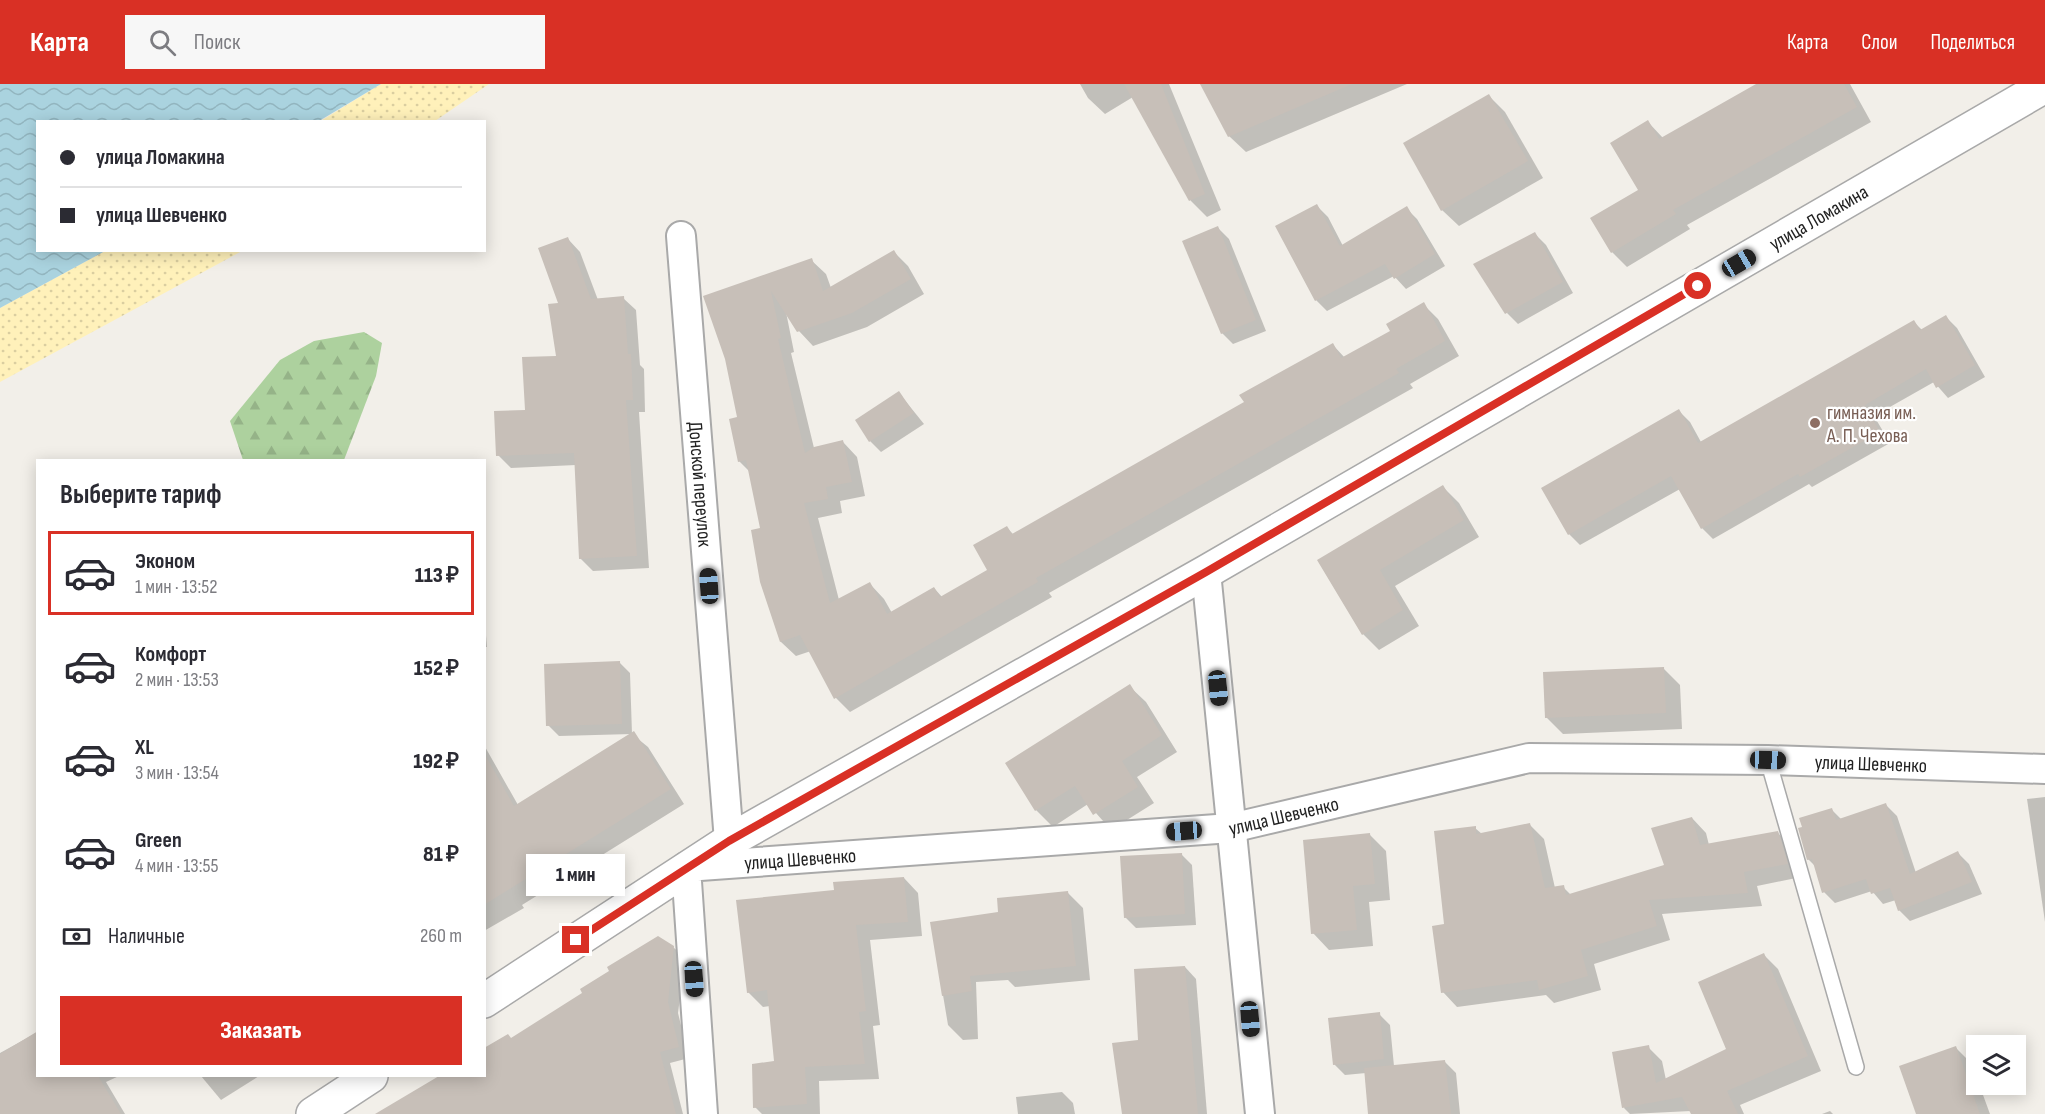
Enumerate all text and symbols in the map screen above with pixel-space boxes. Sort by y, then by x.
search box [125,15,545,69]
text: Карта [30,26,89,59]
icon: search [146,26,179,59]
text: Поиск [194,29,240,56]
text: Карта [1787,30,1828,55]
text: Слои [1861,30,1897,55]
text: Поделиться [1930,30,2015,55]
text: улица Ломакина [96,144,225,171]
street label: улица Ломакина [1765,180,1873,256]
text: улица Шевченко [96,202,227,229]
car [1719,246,1759,280]
route start [1684,272,1711,299]
place label: гимназия им. А. П. Чехова [1826,401,1916,448]
marker: гимназия им. А. П. Чехова [1808,416,1822,430]
street label: Донской переулок [683,421,717,548]
text: Выберите тариф [60,479,222,511]
icon: car [63,546,117,600]
text: Эконом [135,548,195,575]
text: 113 ₽ [415,562,459,589]
car [699,567,719,605]
text: 1 мин · 13:52 [135,575,217,599]
icon: car [63,639,117,693]
text: Комфорт [135,641,206,668]
text: 152 ₽ [414,655,459,682]
text: 2 мин · 13:53 [135,668,219,692]
car [1207,669,1229,707]
icon: car [63,732,117,786]
text: XL [135,734,154,761]
text: 192 ₽ [413,748,459,775]
car [1750,750,1786,770]
street label: улица Шевченко [1814,751,1927,778]
text: 3 мин · 13:54 [135,761,219,785]
street label: улица Шевченко [1226,792,1341,841]
car [1165,821,1203,841]
icon: car [63,825,117,879]
text: Green [135,827,182,854]
text: 81 ₽ [423,841,459,868]
street label: улица Шевченко [743,844,857,876]
callout: 1 мин [526,853,626,895]
text: 4 мин · 13:55 [135,854,219,878]
text: 1 мин [556,863,595,887]
icon: cash [60,920,93,953]
text: Наличные [108,923,185,950]
text: 260 m [420,924,462,948]
route end [562,926,589,953]
car [684,960,704,998]
button: Заказать [60,996,462,1065]
car [1239,1000,1261,1038]
map controls [1966,1035,2026,1095]
button: layers [1966,1035,2026,1095]

